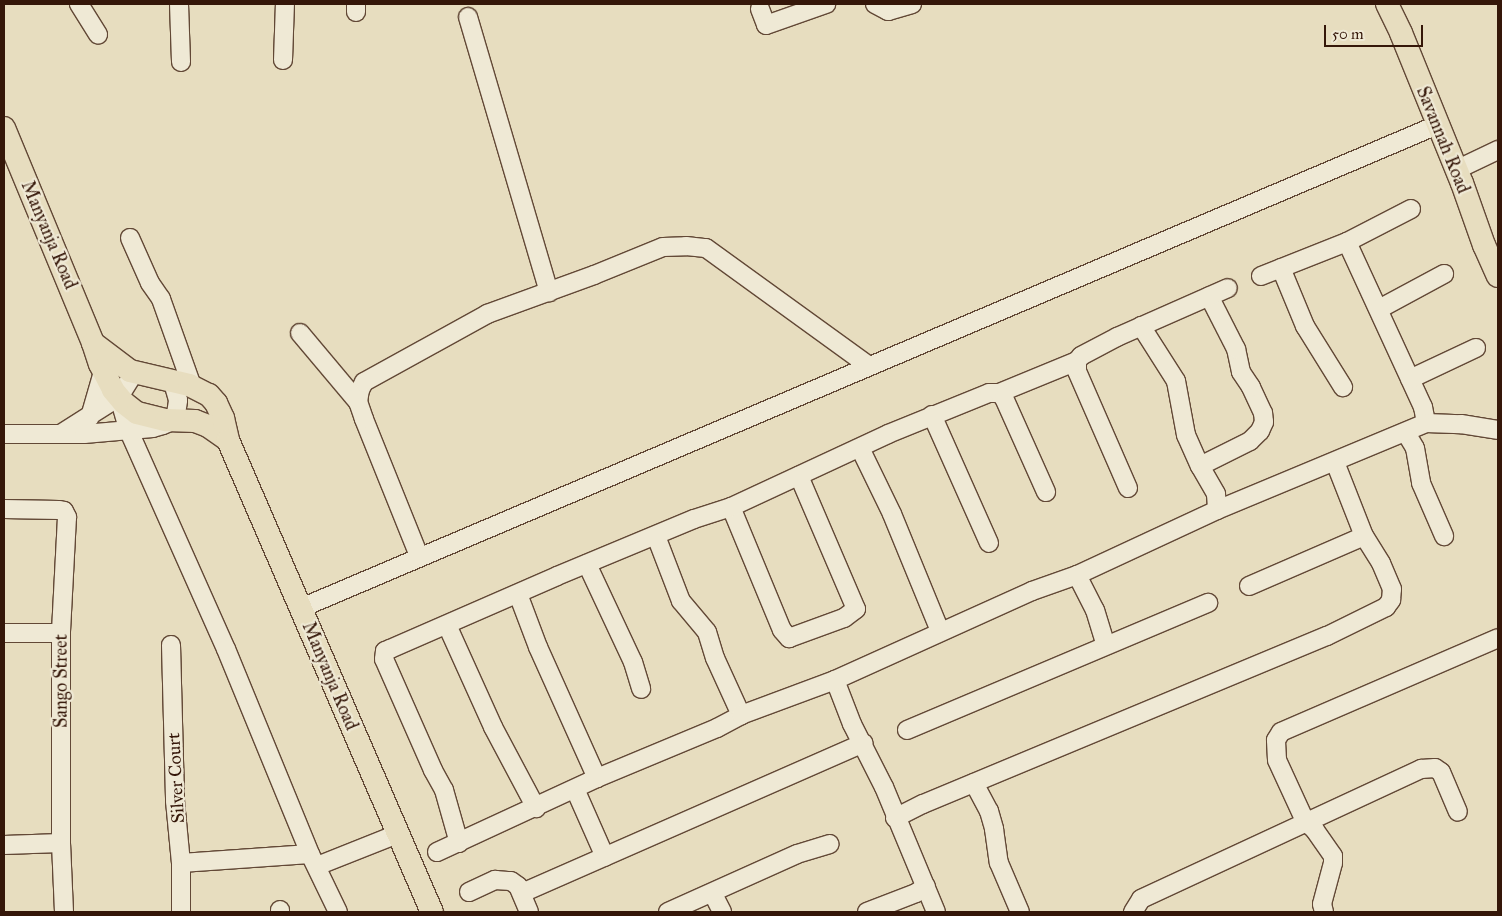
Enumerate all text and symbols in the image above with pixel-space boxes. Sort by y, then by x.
scale bar [1327,15,1426,47]
text: 50 m [1332,25,1364,43]
street label: Savannah Road [1412,83,1474,197]
street label: Manyanja Road [16,178,82,292]
street label: Manyanja Road [297,619,363,733]
street label: Sango Street [50,634,72,728]
street label: Silver Court [163,732,189,824]

